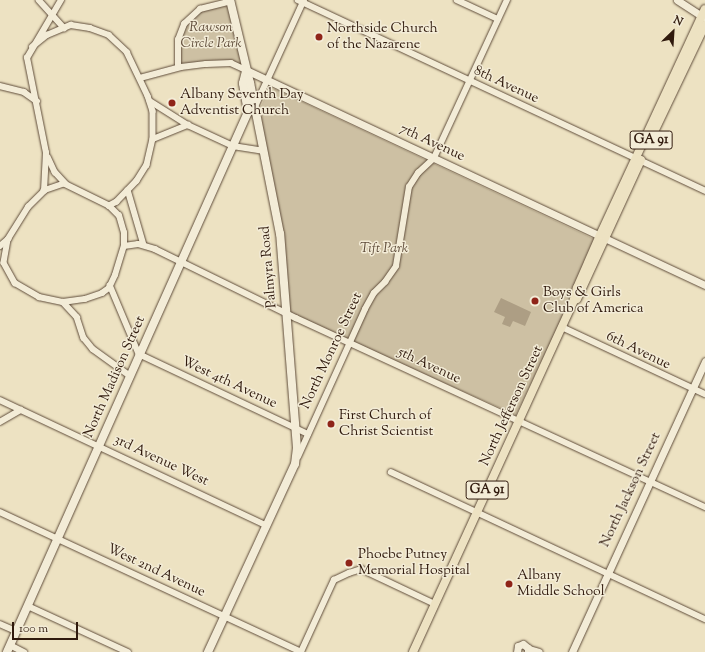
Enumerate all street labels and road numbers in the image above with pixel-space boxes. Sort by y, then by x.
street label: 8th Avenue [471,63,541,107]
street label: 7th Avenue [397,121,467,165]
road number: GA 91 [629,129,673,151]
street label: Palmyra Road [257,225,281,309]
street label: North Monroe Street [298,290,366,412]
street label: North Madison Street [81,314,149,440]
street label: 6th Avenue [603,328,673,374]
street label: North Jefferson Street [477,343,547,469]
street label: 5th Avenue [395,344,463,388]
street label: West 4th Avenue [178,353,280,413]
street label: North Jackson Street [597,430,665,550]
street label: 3rd Avenue West [111,432,211,490]
road number: GA 91 [465,479,509,501]
street label: West 2nd Avenue [104,541,208,601]

